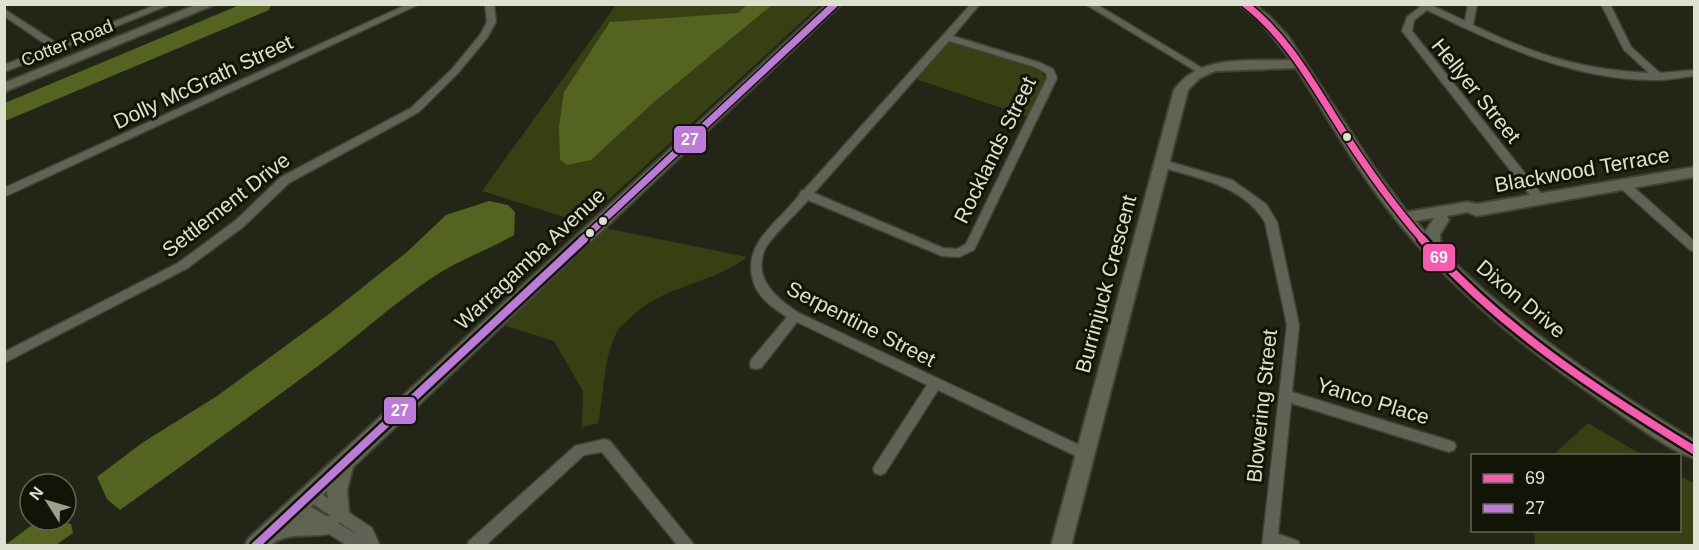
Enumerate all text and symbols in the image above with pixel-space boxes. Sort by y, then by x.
street label: Cotter Road [18,16,116,70]
street label: Dolly McGrath Street [110,30,296,133]
street label: Hellyer Street [1427,34,1525,147]
street label: Rocklands Street [949,73,1040,227]
line badge: 27 [673,125,707,154]
text: 27 [681,131,699,148]
unlabelled marker [1341,131,1353,143]
street label: Blackwood Terrace [1493,143,1671,196]
street label: Settlement Drive [157,148,294,261]
street label: Warragamba Avenue [450,183,609,334]
street label: Burrinjuck Crescent [1071,192,1140,375]
unlabelled marker [597,215,609,227]
unlabelled marker [584,227,596,239]
line badge: 69 [1422,243,1456,272]
text: 69 [1430,249,1448,266]
street label: Dixon Drive [1472,255,1570,342]
street label: Serpentine Street [783,276,939,371]
street label: Blowering Street [1242,328,1281,484]
street label: Yanco Place [1314,373,1432,429]
line badge: 27 [383,396,417,425]
text: 27 [391,402,409,419]
legend [1471,454,1681,532]
text: 69 [1525,468,1545,488]
north arrow [18,472,78,532]
text: N [26,484,47,503]
text: 27 [1525,498,1545,518]

